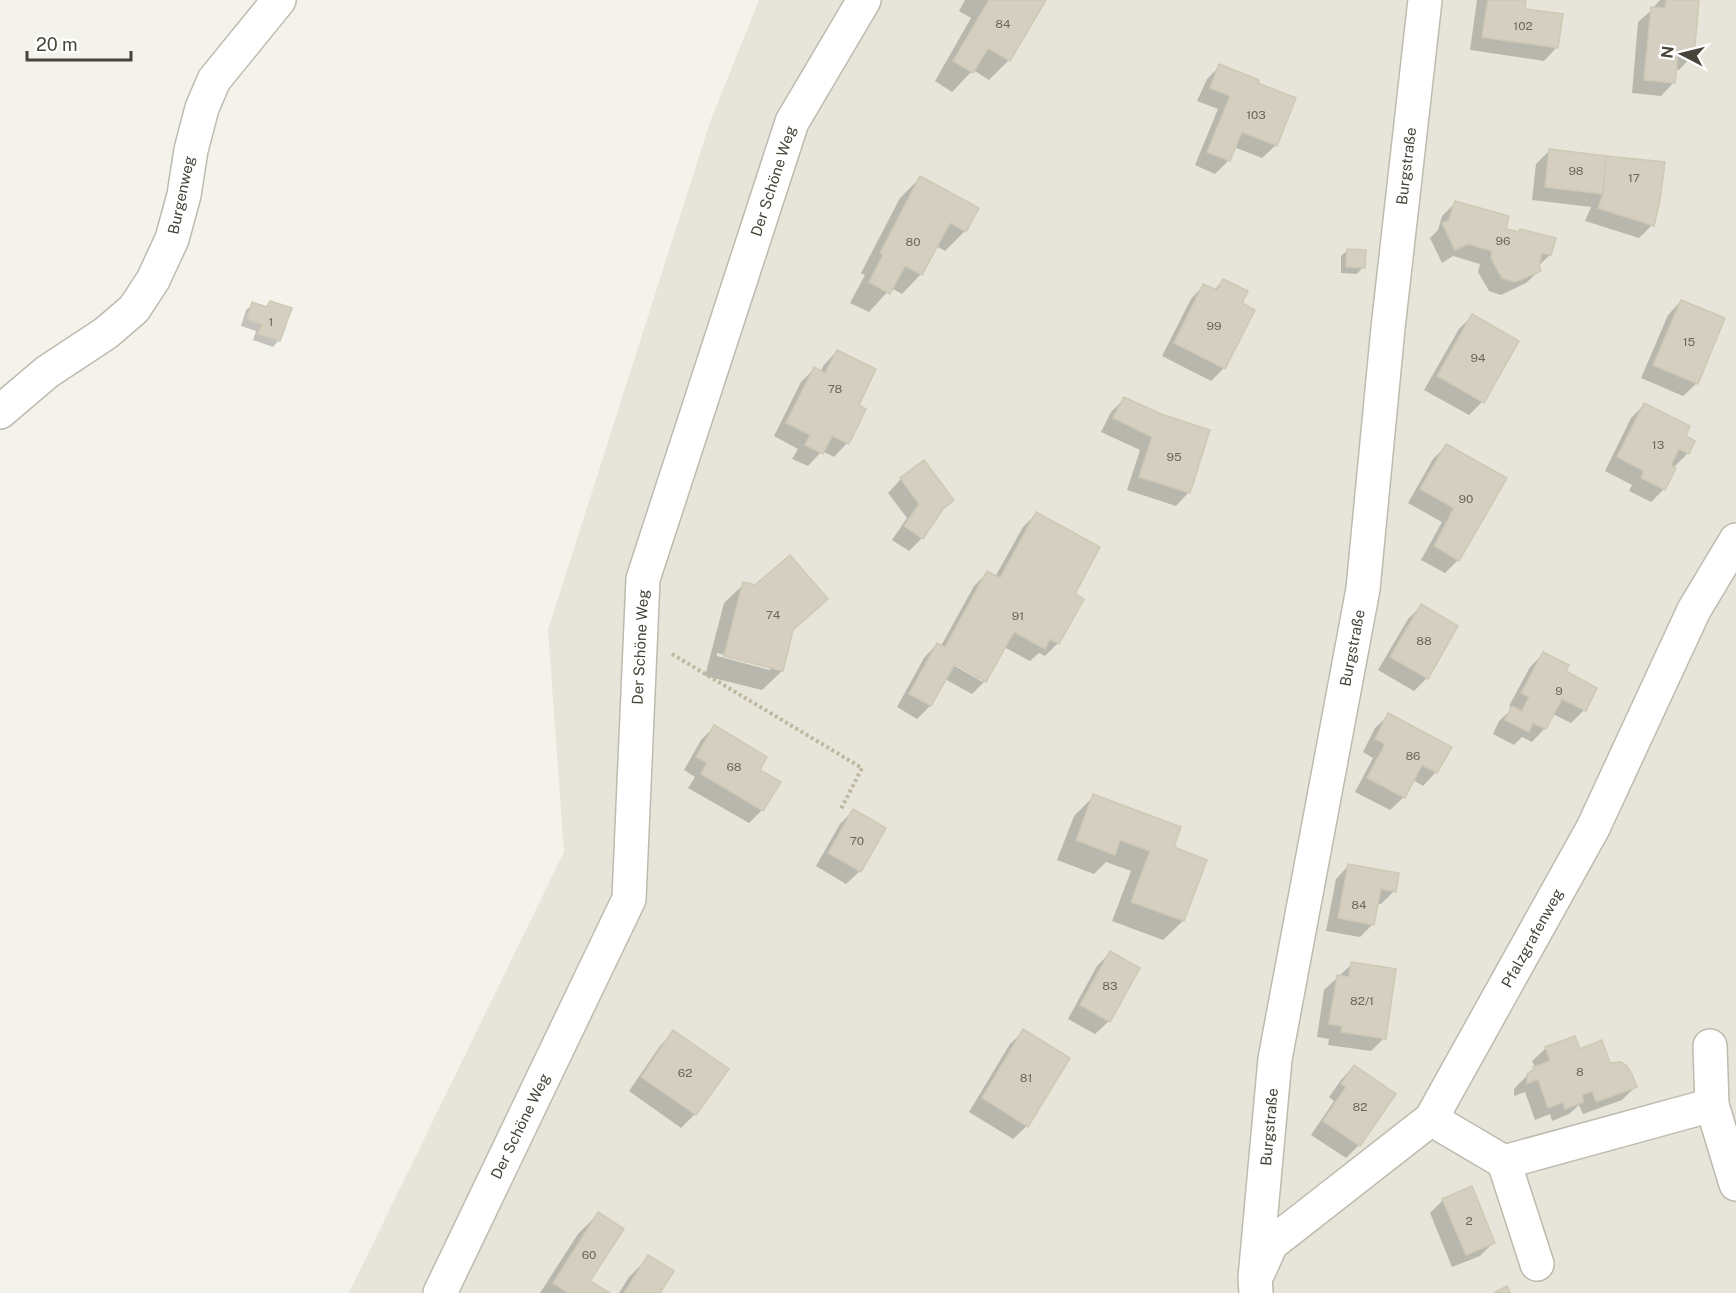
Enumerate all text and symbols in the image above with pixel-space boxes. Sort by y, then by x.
house number: 84 [995,17,1011,31]
house number: 102 [1513,19,1533,33]
scale bar [27,24,130,62]
north arrow [1652,24,1712,84]
text: 20 m [36,34,78,55]
text: N [1657,45,1678,60]
house number: 103 [1246,108,1266,122]
street label: Der Schöne Weg [747,123,799,239]
street label: Burgstraße [1393,126,1419,206]
street label: Burgenweg [164,154,198,236]
house number: 98 [1568,164,1584,178]
house number: 17 [1628,171,1640,185]
house number: 96 [1496,234,1510,248]
house number: 80 [905,235,921,249]
house number: 1 [269,315,273,329]
house number: 99 [1207,319,1221,333]
house number: 15 [1683,335,1696,349]
house number: 94 [1470,351,1486,365]
house number: 78 [828,382,843,396]
house number: 13 [1652,438,1664,452]
house number: 95 [1166,450,1182,464]
house number: 90 [1459,492,1473,506]
street label: Der Schöne Weg [628,589,652,705]
house number: 74 [766,608,781,622]
street label: Burgstraße [1336,608,1368,688]
house number: 91 [1012,609,1024,623]
house number: 88 [1416,634,1432,648]
house number: 9 [1555,684,1563,698]
house number: 86 [1405,749,1421,763]
house number: 68 [726,760,742,774]
house number: 70 [850,834,864,848]
street label: Pfalzgrafenweg [1498,885,1566,991]
house number: 84 [1351,898,1367,912]
house number: 83 [1102,979,1118,993]
house number: 82/1 [1350,994,1374,1008]
house number: 8 [1576,1065,1584,1079]
house number: 62 [678,1066,692,1080]
street label: Der Schöne Weg [487,1070,553,1182]
house number: 81 [1020,1071,1032,1085]
street label: Burgstraße [1257,1087,1281,1167]
house number: 82 [1353,1100,1367,1114]
house number: 2 [1465,1214,1473,1228]
house number: 60 [582,1248,596,1262]

